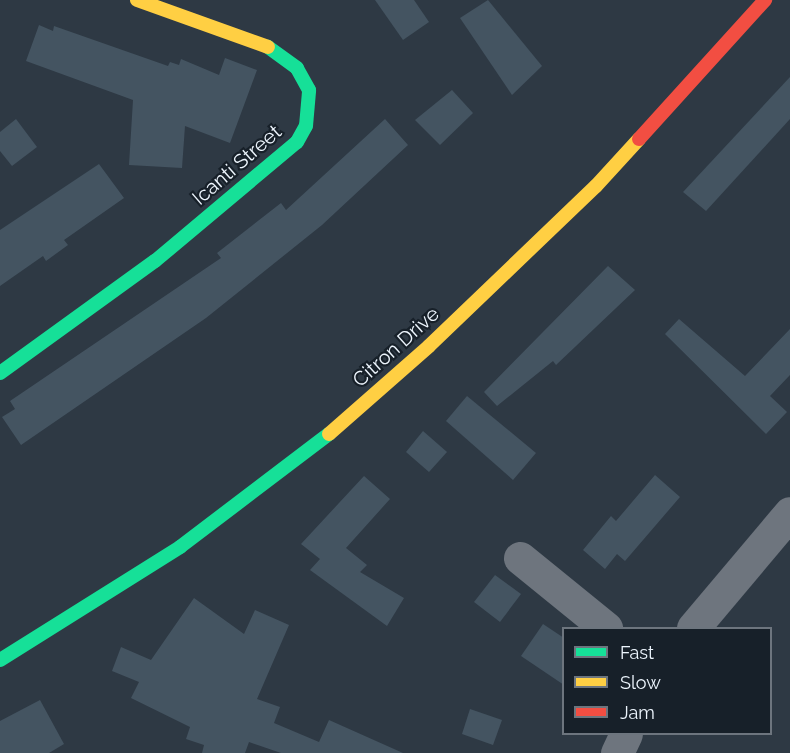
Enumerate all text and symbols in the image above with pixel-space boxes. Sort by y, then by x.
street label: Icanti Street [188,120,286,210]
street label: Citron Drive [348,302,444,392]
legend [562,627,772,735]
text: Fast [620,642,654,663]
text: Slow [620,672,661,693]
text: Jam [620,702,655,723]

